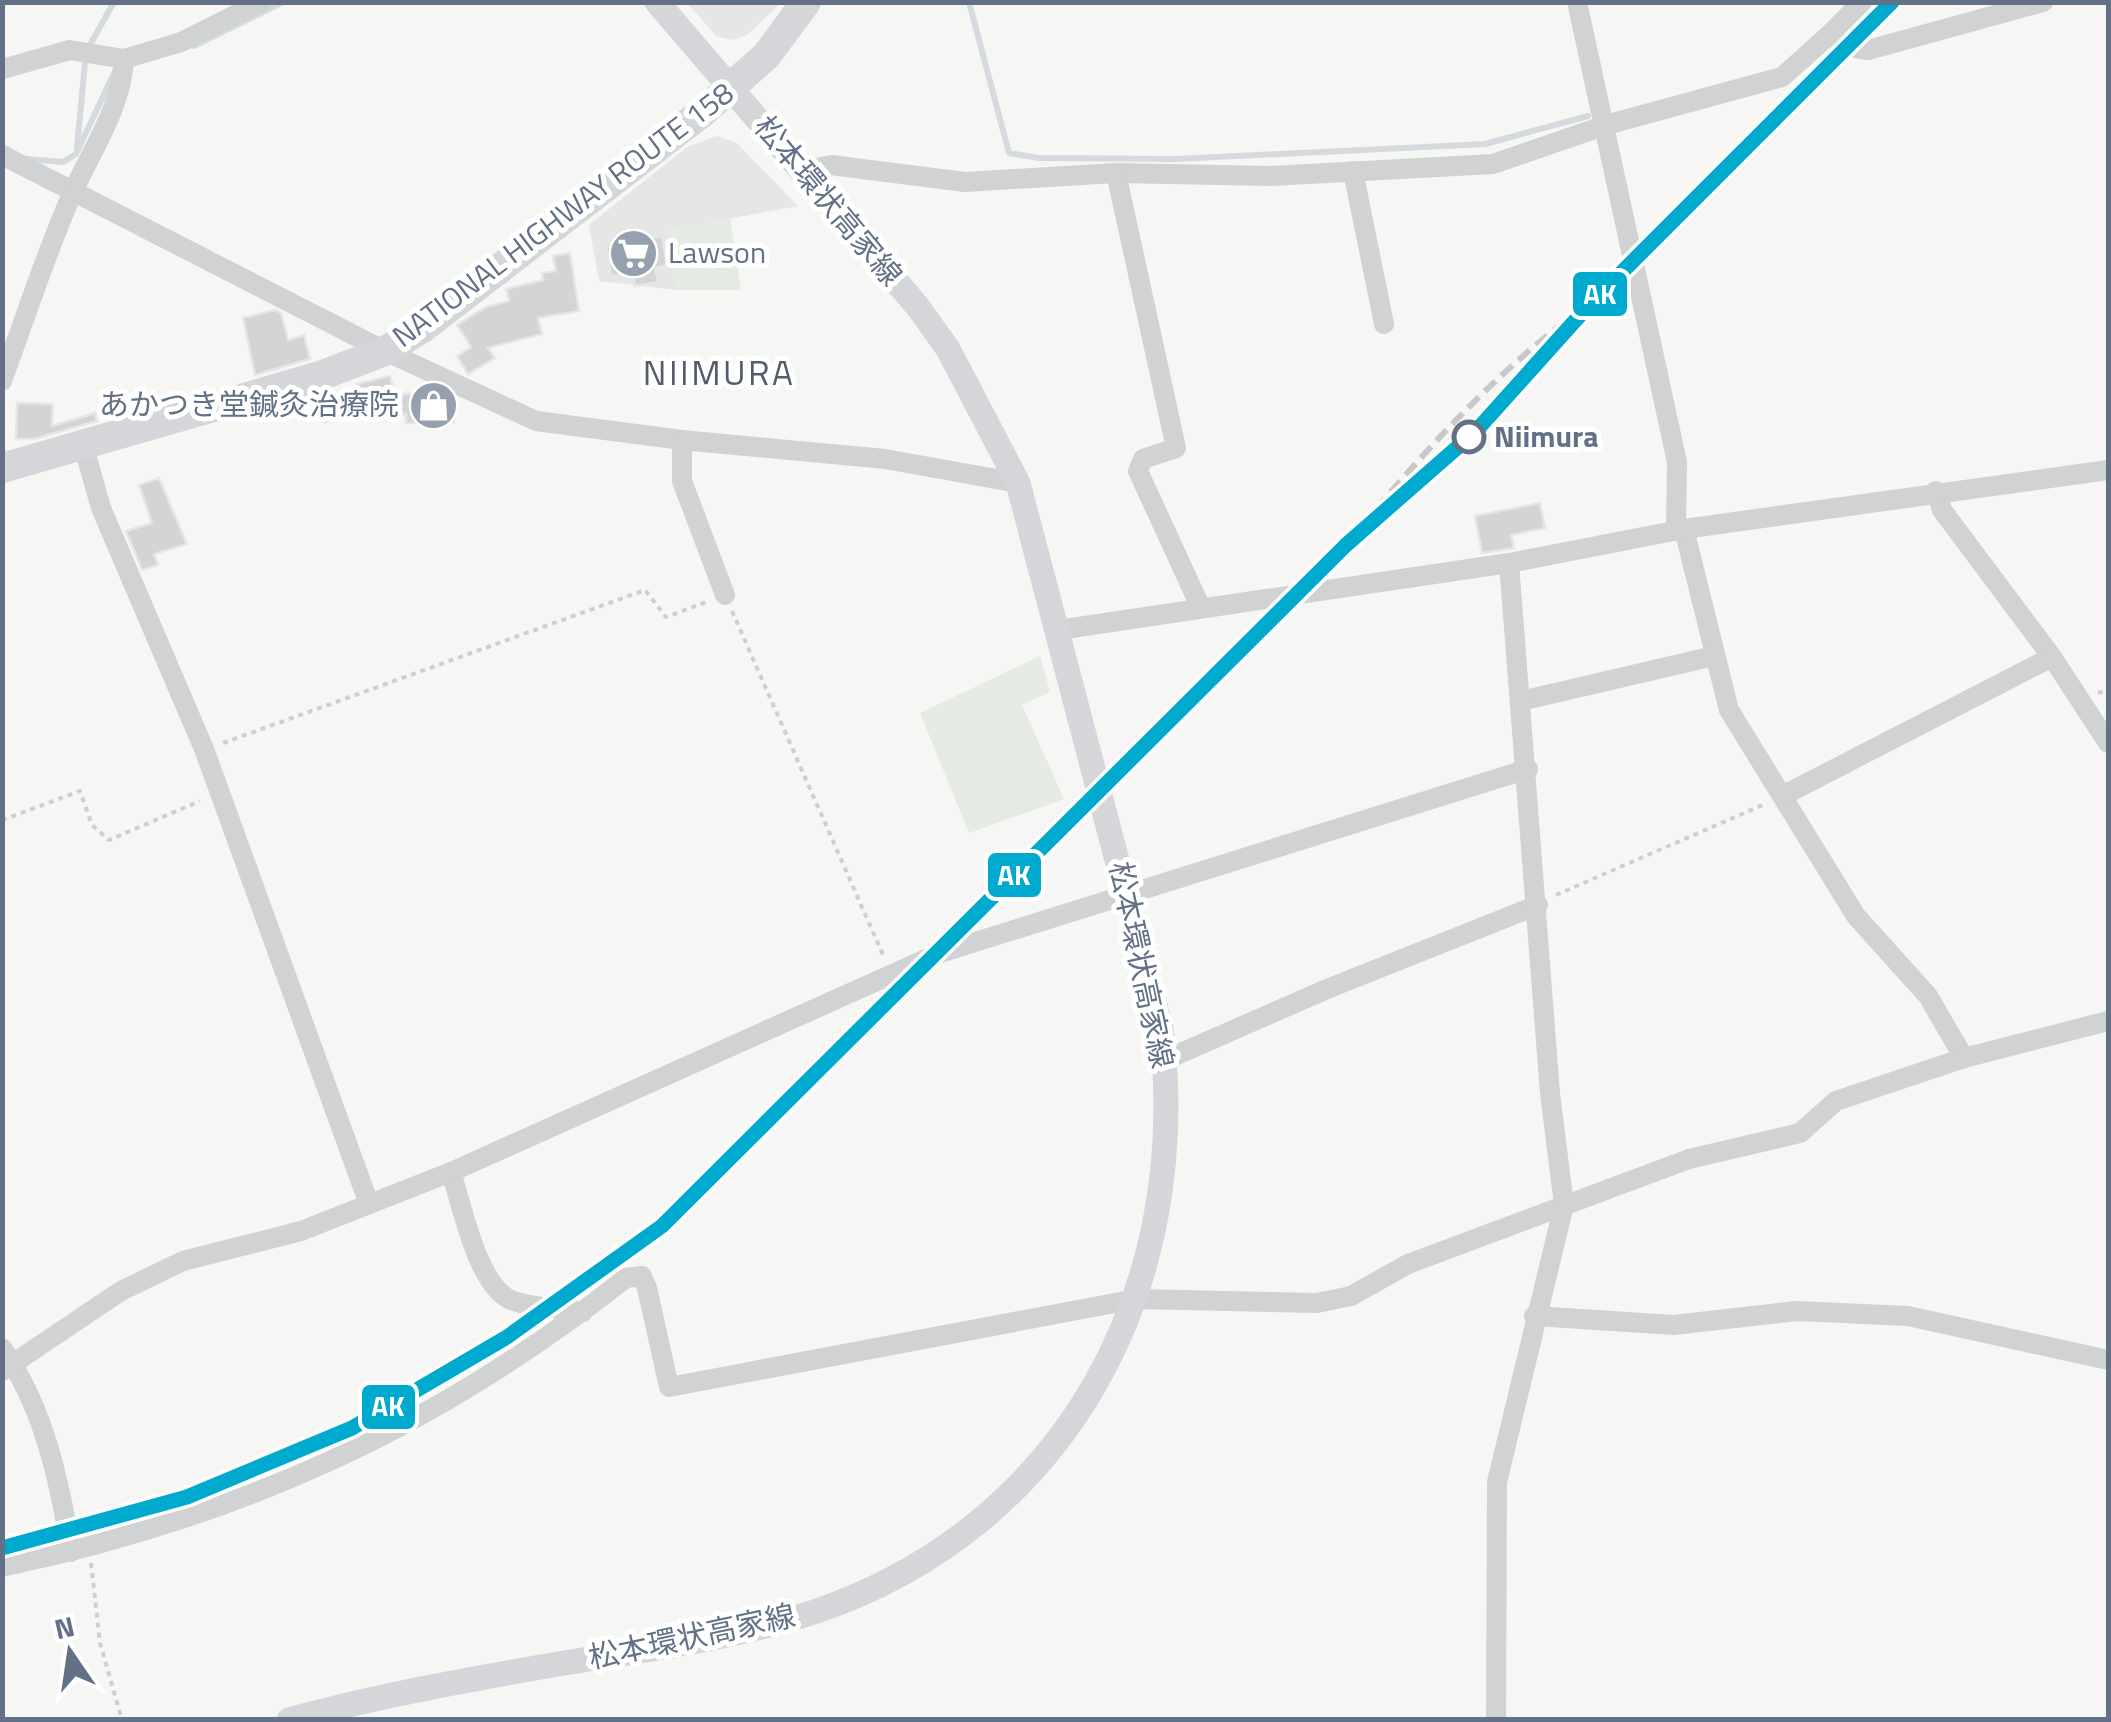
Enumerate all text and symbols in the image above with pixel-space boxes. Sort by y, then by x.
street label: NATIONAL HIGHWAY ROUTE 158 [382,70,743,358]
street label: 松本環状高家線 [744,105,914,296]
supermarket icon: Lawson [607,227,659,279]
place label: Lawson [668,229,766,275]
line badge: AK [1571,270,1629,318]
text: AK [1583,272,1617,315]
district label: NIIMURA [643,345,795,399]
shop icon: あかつき堂鍼灸治療院 [408,379,460,431]
place label: あかつき堂鍼灸治療院 [99,381,399,427]
place label: Niimura [1494,413,1599,459]
marker: Niimura [1453,421,1485,453]
line badge: AK [986,851,1043,899]
text: AK [997,853,1031,896]
street label: 松本環状高家線 [1098,857,1186,1072]
line badge: AK [360,1383,417,1431]
text: AK [371,1384,405,1427]
street label: 松本環状高家線 [584,1592,799,1680]
north arrow [20,1602,120,1702]
text: N [50,1604,79,1650]

